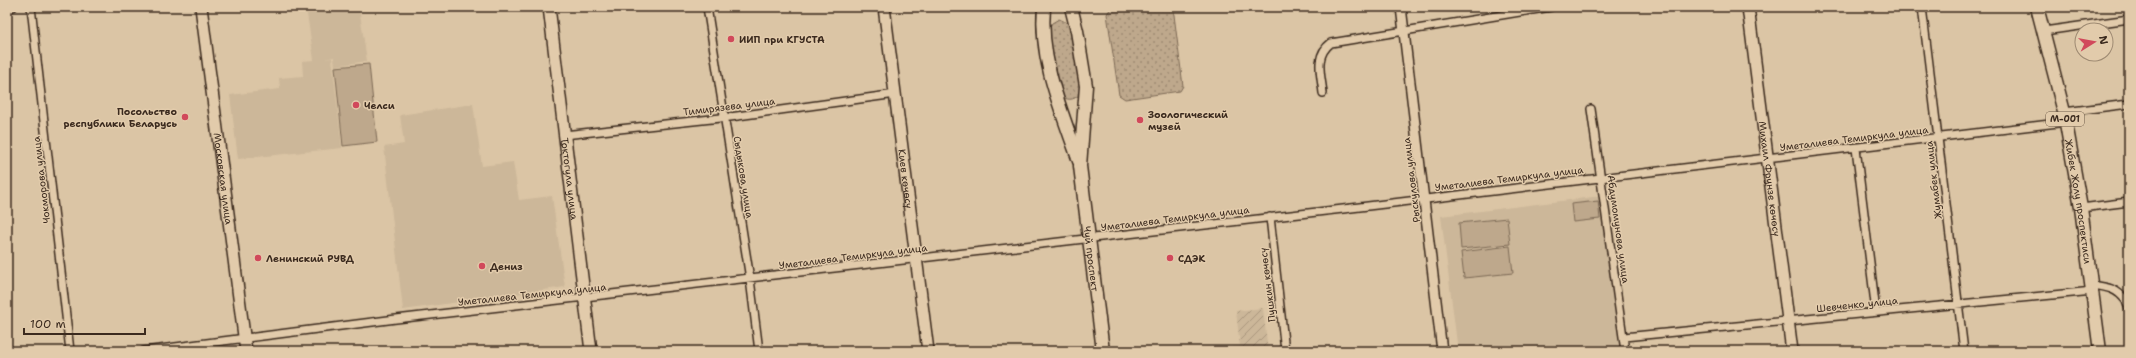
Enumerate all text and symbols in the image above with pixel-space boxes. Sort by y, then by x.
north arrow [2074,22,2114,62]
place label: ИИП при КГУСТА [739,33,825,46]
marker: ИИП при КГУСТА [726,34,736,44]
text: N [2095,34,2112,46]
street label: Тимирязева улица [682,94,777,119]
place label: Челси [364,99,395,112]
marker: Челси [351,100,361,110]
place label: Посольство республики Беларусь [63,105,177,130]
place label: Зоологический музей [1148,108,1228,133]
marker: Посольство республики Беларусь [180,112,190,122]
road number: М-001 [2046,112,2084,126]
marker: Зоологический музей [1135,115,1145,125]
street label: Михаил Фрунзе көчөсү [1756,120,1783,237]
street label: Уметалиева Темиркула улица [1779,123,1930,154]
street label: Московская улица [210,132,235,226]
street label: Чокморова улица [30,135,53,224]
street label: Сыдыкова улица [731,135,757,220]
street label: Рыскулова улица [1400,136,1423,223]
street label: Токтогула улица [558,137,581,221]
street label: Жибек Жолу проспектиси [2062,138,2094,265]
street label: Жумабек улица [1922,139,1945,220]
street label: Киев көчөсү [895,148,916,209]
street label: Уметалиева Темиркула улица [1434,163,1585,194]
street label: Абдумомунова улица [1604,174,1633,285]
street label: Уметалиева Темиркула улица [1100,203,1251,234]
street label: Чуй проспект [1081,225,1102,293]
street label: Уметалиева Темиркула улица [778,241,929,272]
street label: Пушкин көчөсү [1256,247,1279,323]
place label: Ленинский РУВД [266,252,355,265]
place label: СДЭК [1178,252,1205,265]
marker: Ленинский РУВД [253,253,263,263]
marker: СДЭК [1165,253,1175,263]
place label: Дениз [490,260,523,273]
marker: Дениз [477,261,487,271]
street label: Уметалиева Темиркула улица [457,280,608,309]
street label: Шевченко улица [1816,294,1899,315]
scale bar [24,310,145,336]
text: 100 m [30,316,66,332]

